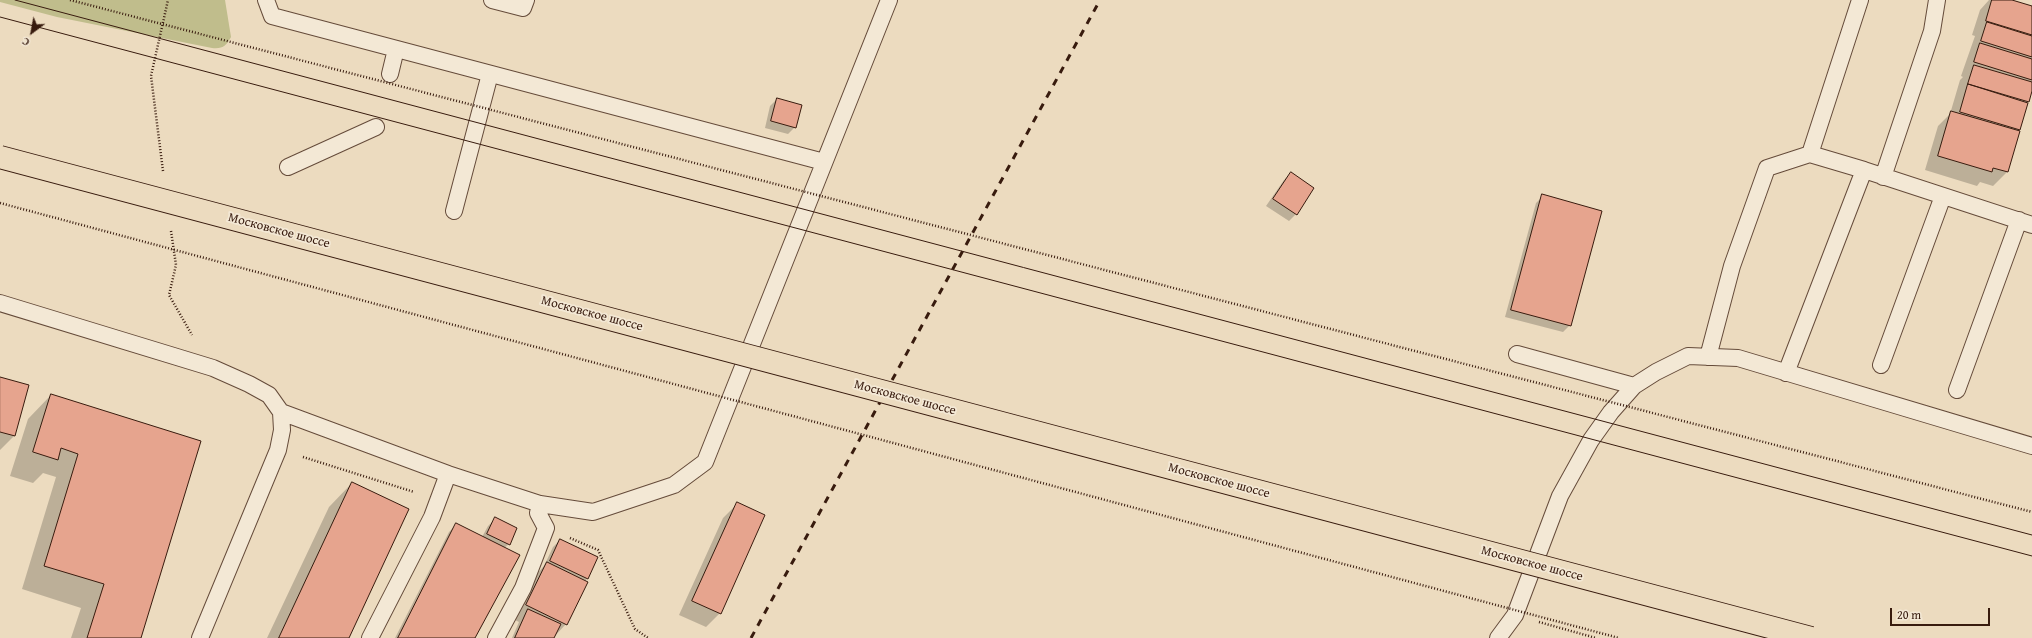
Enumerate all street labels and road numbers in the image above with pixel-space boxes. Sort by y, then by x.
street label: Московское шоссе [226,210,332,252]
street label: Московское шоссе [539,293,645,335]
street label: Московское шоссе [852,377,958,419]
street label: Московское шоссе [1166,460,1272,502]
street label: Московское шоссе [1479,543,1585,585]

